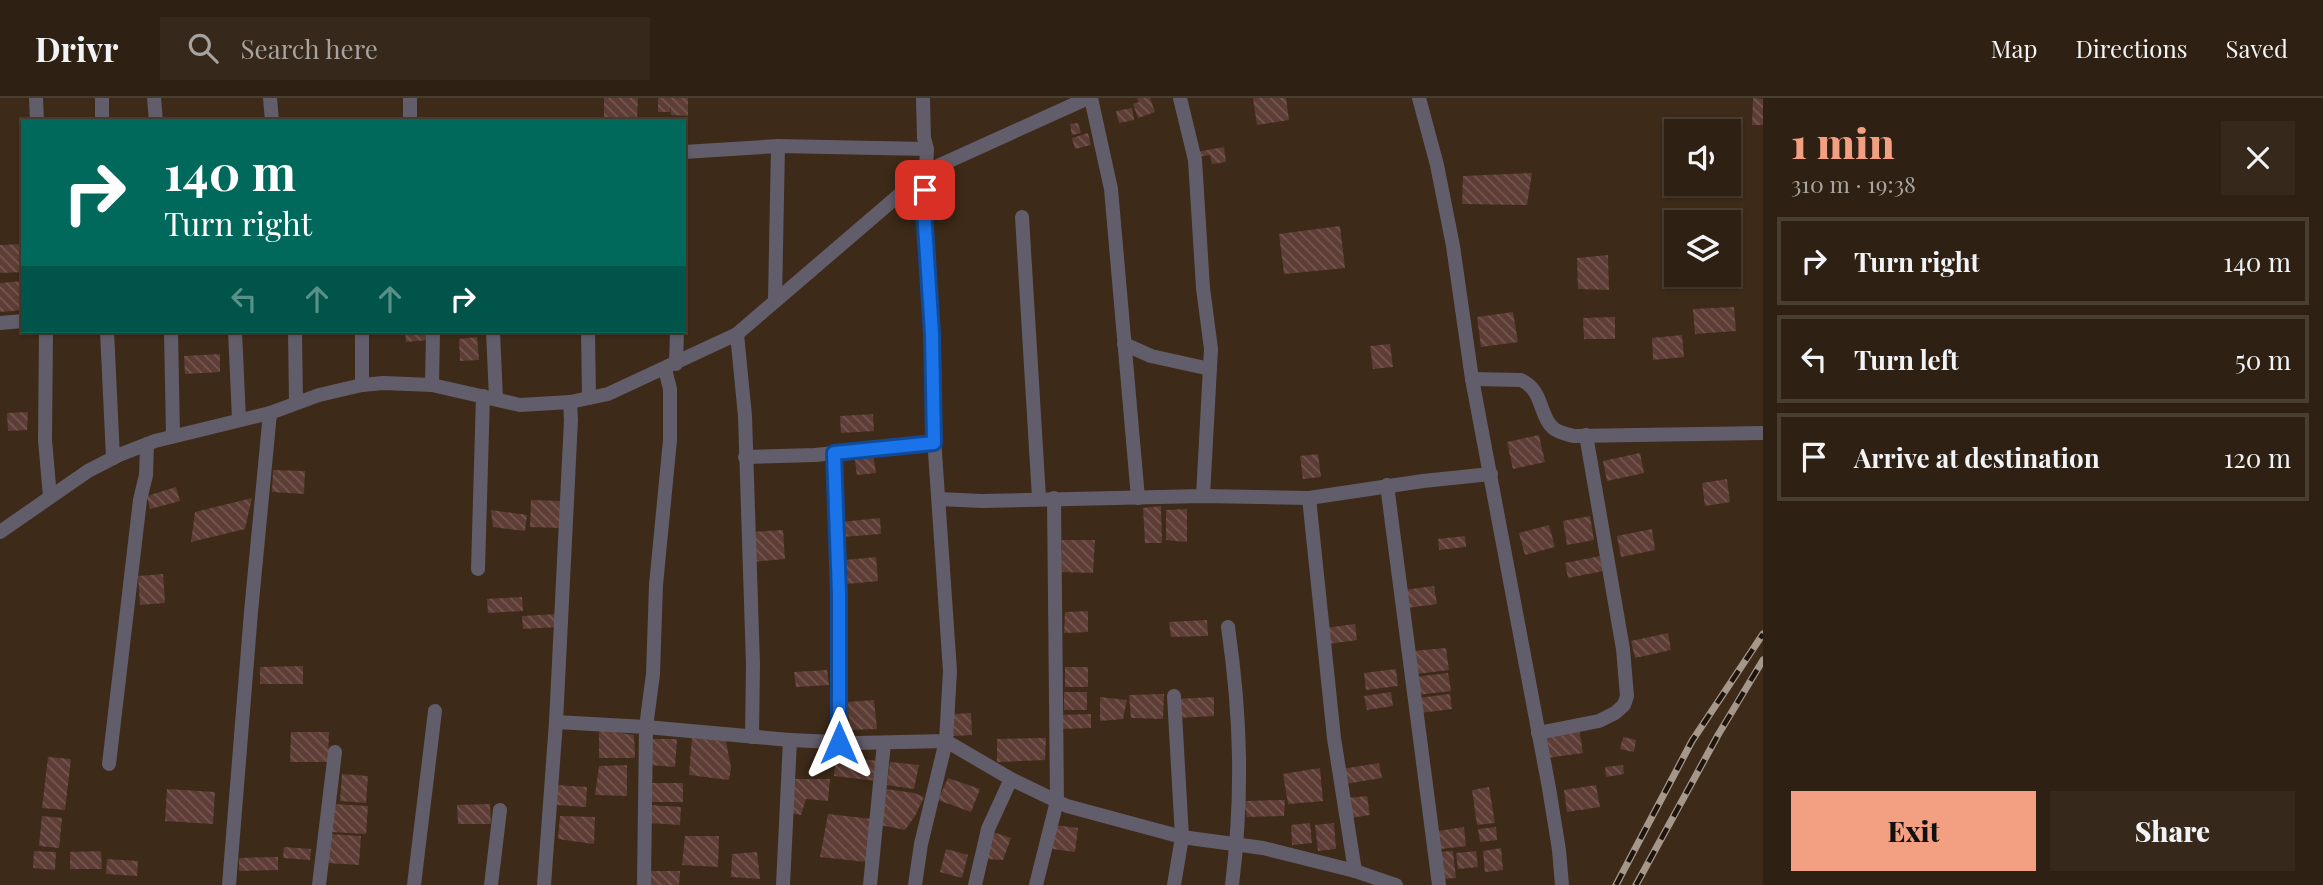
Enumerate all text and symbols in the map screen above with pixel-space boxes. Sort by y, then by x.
search box [160,17,650,80]
text: Drivr [35,26,118,70]
icon: search [184,29,222,67]
text: Search here [240,31,378,66]
text: Map [1991,32,2037,64]
text: Directions [2075,32,2188,64]
text: Saved [2226,32,2288,64]
text: 1 min [1791,114,1895,170]
map controls [1664,119,1741,287]
button: sound [1664,119,1741,196]
button: close [2221,121,2295,195]
text: 140 m [164,138,296,203]
icon: right [49,147,140,238]
pin [895,160,955,220]
text: 310 m · 19:38 [1791,168,1916,199]
icon: arrive [906,171,944,209]
text: Turn right [164,201,312,244]
button: layers [1664,210,1741,287]
icon: right [1795,242,1833,280]
text: Turn right [1854,244,1980,279]
text: 140 m [2223,244,2291,279]
icon: left [225,280,263,318]
icon: ahead [298,280,336,318]
icon: ahead [371,280,409,318]
icon: right [444,280,482,318]
icon: left [1795,340,1833,378]
text: Turn left [1854,342,1959,377]
text: 50 m [2235,342,2291,377]
icon: arrive [1795,438,1833,476]
text: Arrive at destination [1854,440,2100,475]
text: 120 m [2224,440,2291,475]
position arrow [802,706,876,780]
button: Exit [1791,791,2036,871]
button: Share [2050,791,2295,871]

